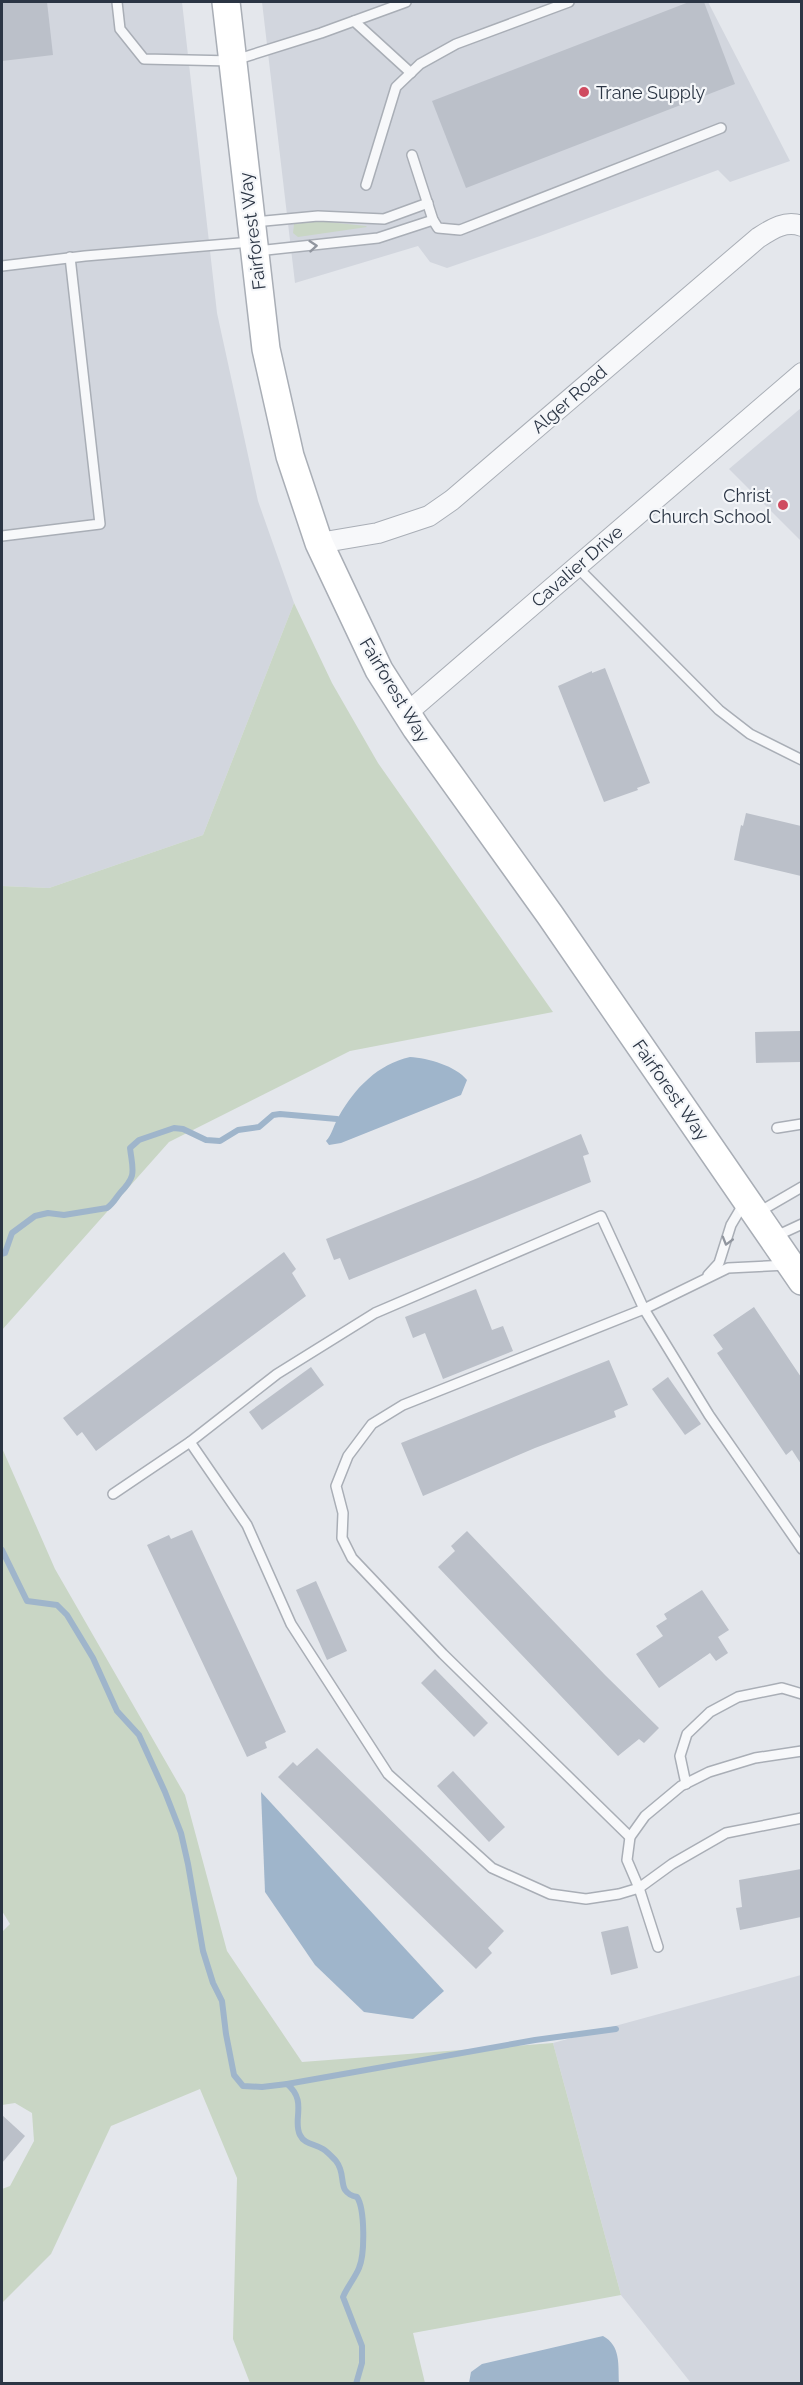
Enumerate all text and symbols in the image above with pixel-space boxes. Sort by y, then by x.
place label: Trane Supply [596,82,706,103]
marker: Trane Supply [577,85,591,99]
street label: Fairforest Way [234,171,270,291]
one-way arrow [308,240,317,253]
street label: Alger Road [527,361,611,437]
place label: Christ Church School [649,485,771,527]
marker: Christ Church School [776,498,790,512]
street label: Cavalier Drive [527,520,627,611]
street label: Fairforest Way [356,634,435,746]
street label: Fairforest Way [628,1036,714,1145]
one-way arrow [722,1235,734,1246]

